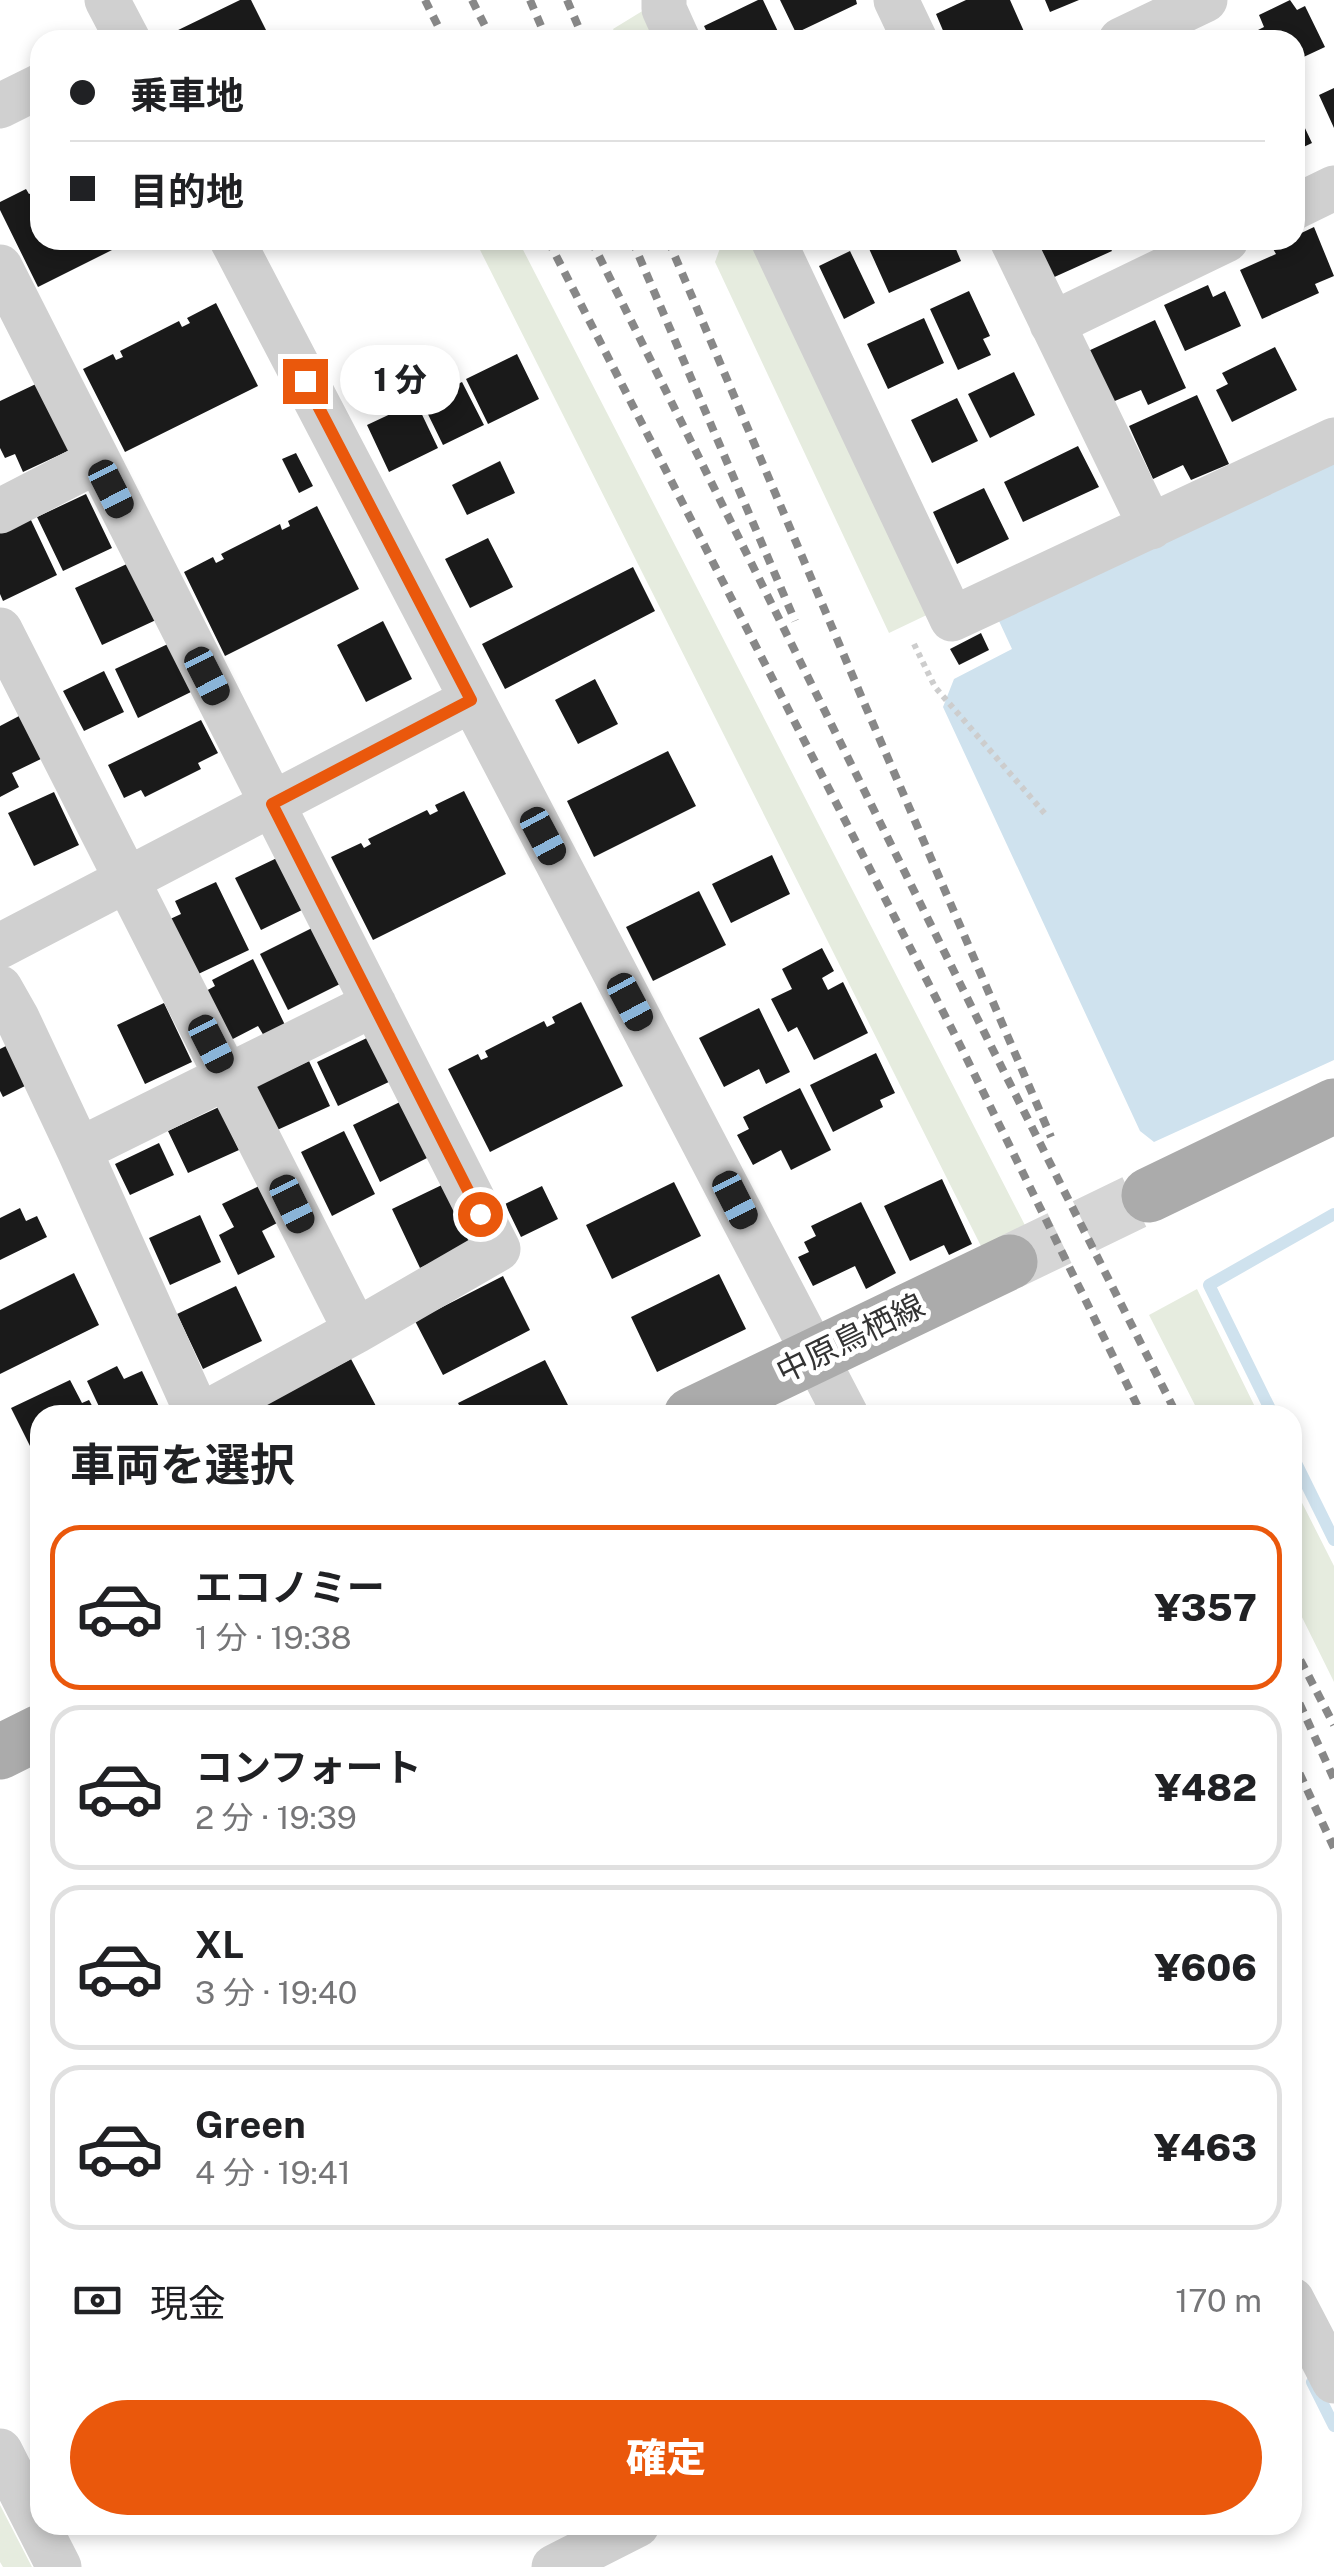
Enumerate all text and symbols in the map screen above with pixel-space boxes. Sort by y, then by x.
text: 乗車地 [130,73,244,118]
text: 目的地 [130,169,244,214]
callout: 1 分 [340,346,460,416]
route end [283,359,328,404]
text: 1 分 [374,361,427,398]
car [84,455,138,523]
car [180,642,234,710]
car [516,802,570,870]
car [603,968,657,1036]
car [184,1010,238,1078]
car [708,1166,762,1234]
car [265,1170,319,1238]
route start [458,1192,503,1237]
street label: 中原鳥栖線 [770,1286,930,1390]
text: 車両を選択 [70,1438,295,1491]
icon: car [75,1563,165,1653]
text: エコノミー [195,1565,385,1610]
text: ¥357 [1155,1585,1257,1630]
text: 1 分 · 19:38 [195,1619,351,1656]
icon: car [75,1743,165,1833]
text: コンフォート [195,1745,422,1790]
text: ¥482 [1155,1765,1257,1810]
text: 2 分 · 19:39 [195,1799,357,1836]
text: XL [195,1922,244,1967]
icon: car [75,1923,165,2013]
text: ¥606 [1155,1945,1257,1990]
text: 3 分 · 19:40 [195,1974,357,2011]
text: Green [195,2102,306,2147]
icon: car [75,2103,165,2193]
text: ¥463 [1154,2125,1257,2170]
text: 4 分 · 19:41 [195,2154,351,2191]
icon: cash [70,2273,125,2328]
text: 現金 [150,2281,226,2326]
text: 170 m [1175,2282,1262,2319]
button: 確定 [70,2400,1262,2515]

